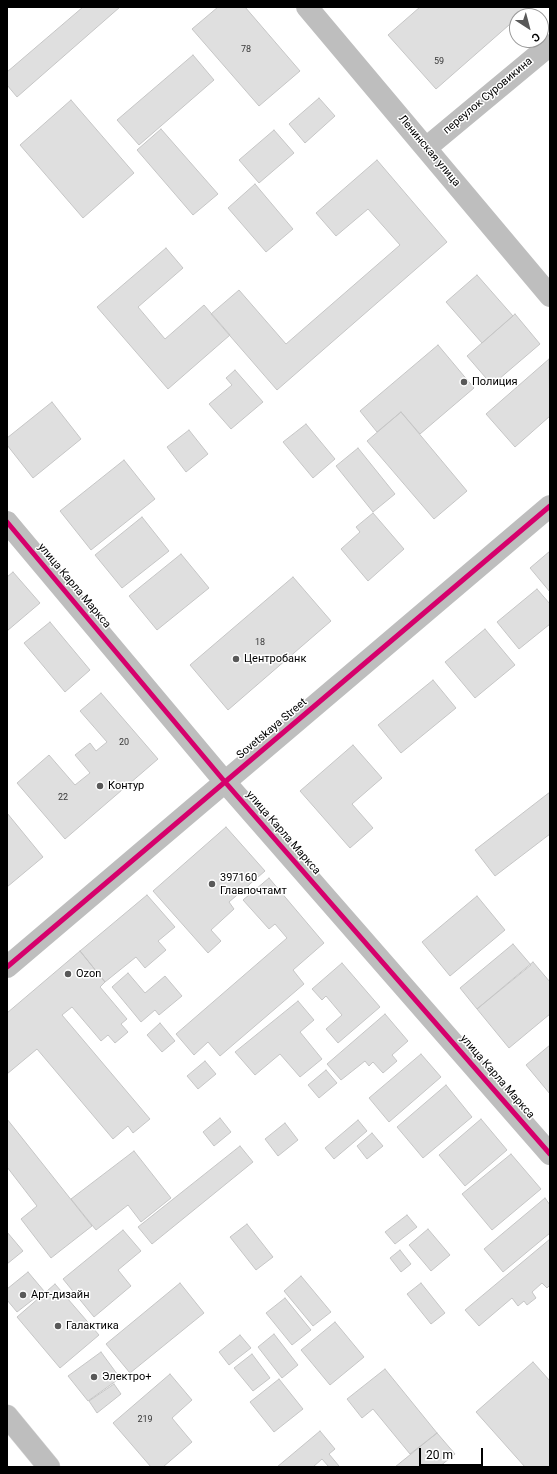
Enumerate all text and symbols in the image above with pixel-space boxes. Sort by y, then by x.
north arrow [509,8,549,48]
text: С [529,30,543,45]
house number: 78 [241,45,251,55]
street label: переулок Суровикина [441,55,535,137]
house number: 59 [434,57,444,67]
street label: Ленинская улица [395,113,463,189]
place label: Полиция [472,375,518,389]
marker: Полиция [459,377,469,387]
street label: улица Карла Маркса [35,541,113,631]
house number: 18 [255,638,265,648]
place label: Центробанк [244,652,306,666]
marker: Центробанк [231,654,241,664]
street label: Sovetskaya Street [234,696,310,762]
house number: 20 [119,738,129,748]
place label: Контур [108,779,144,793]
marker: Контур [95,781,105,791]
street label: улица Карла Маркса [243,788,323,878]
house number: 22 [58,793,68,803]
place label: 397160 Главпочтамт [220,871,287,897]
marker: 397160 Главпочтамт [207,879,217,889]
place label: Ozon [76,967,101,981]
marker: Ozon [63,969,73,979]
street label: улица Карла Маркса [457,1032,537,1122]
place label: Арт-дизайн [31,1288,90,1302]
marker: Арт-дизайн [18,1290,28,1300]
place label: Галактика [66,1319,119,1333]
marker: Галактика [53,1321,63,1331]
place label: Электро+ [102,1370,151,1384]
marker: Электро+ [89,1372,99,1382]
house number: 219 [137,1415,153,1425]
scale bar [421,1440,485,1466]
text: 20 m [426,1448,453,1462]

